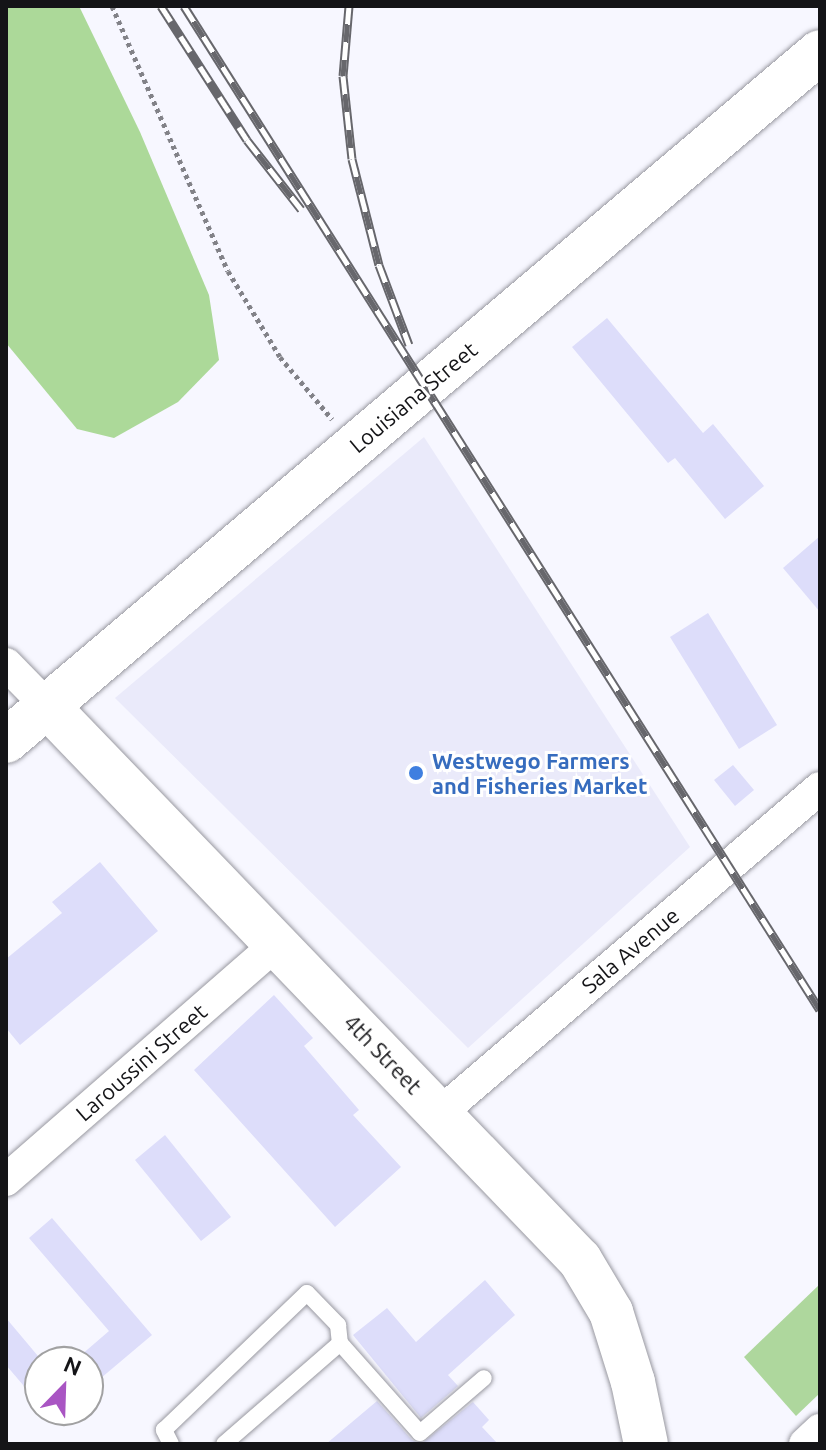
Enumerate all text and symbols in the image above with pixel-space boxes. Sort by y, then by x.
street label: Louisiana Street [344,336,482,458]
place label: Westwego Farmers and Fisheries Market [432,747,647,798]
marker: Westwego Farmers and Fisheries Market [407,764,425,782]
street label: Sala Avenue [576,902,684,998]
street label: Laroussini Street [70,998,212,1126]
street label: 4th Street [339,1009,427,1099]
north arrow [24,1346,104,1426]
text: N [60,1351,85,1380]

